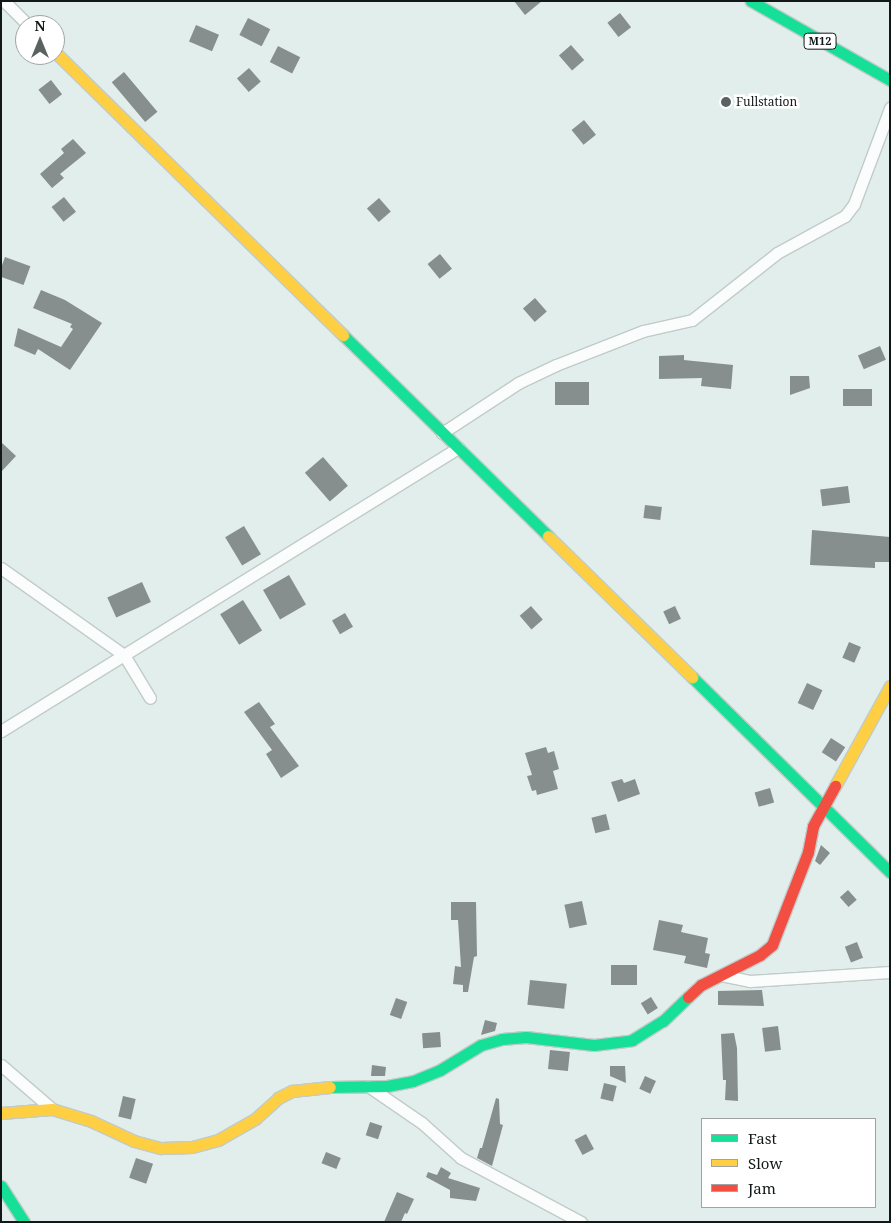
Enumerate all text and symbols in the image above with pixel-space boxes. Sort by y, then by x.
north arrow [15,15,65,65]
text: N [34,16,46,35]
road number: M12 [802,32,838,49]
place label: Fullstation [736,95,797,109]
marker: Fullstation [720,96,732,108]
legend [701,1118,876,1208]
text: Fast [748,1128,777,1148]
text: Slow [748,1153,782,1173]
text: Jam [748,1178,776,1198]

